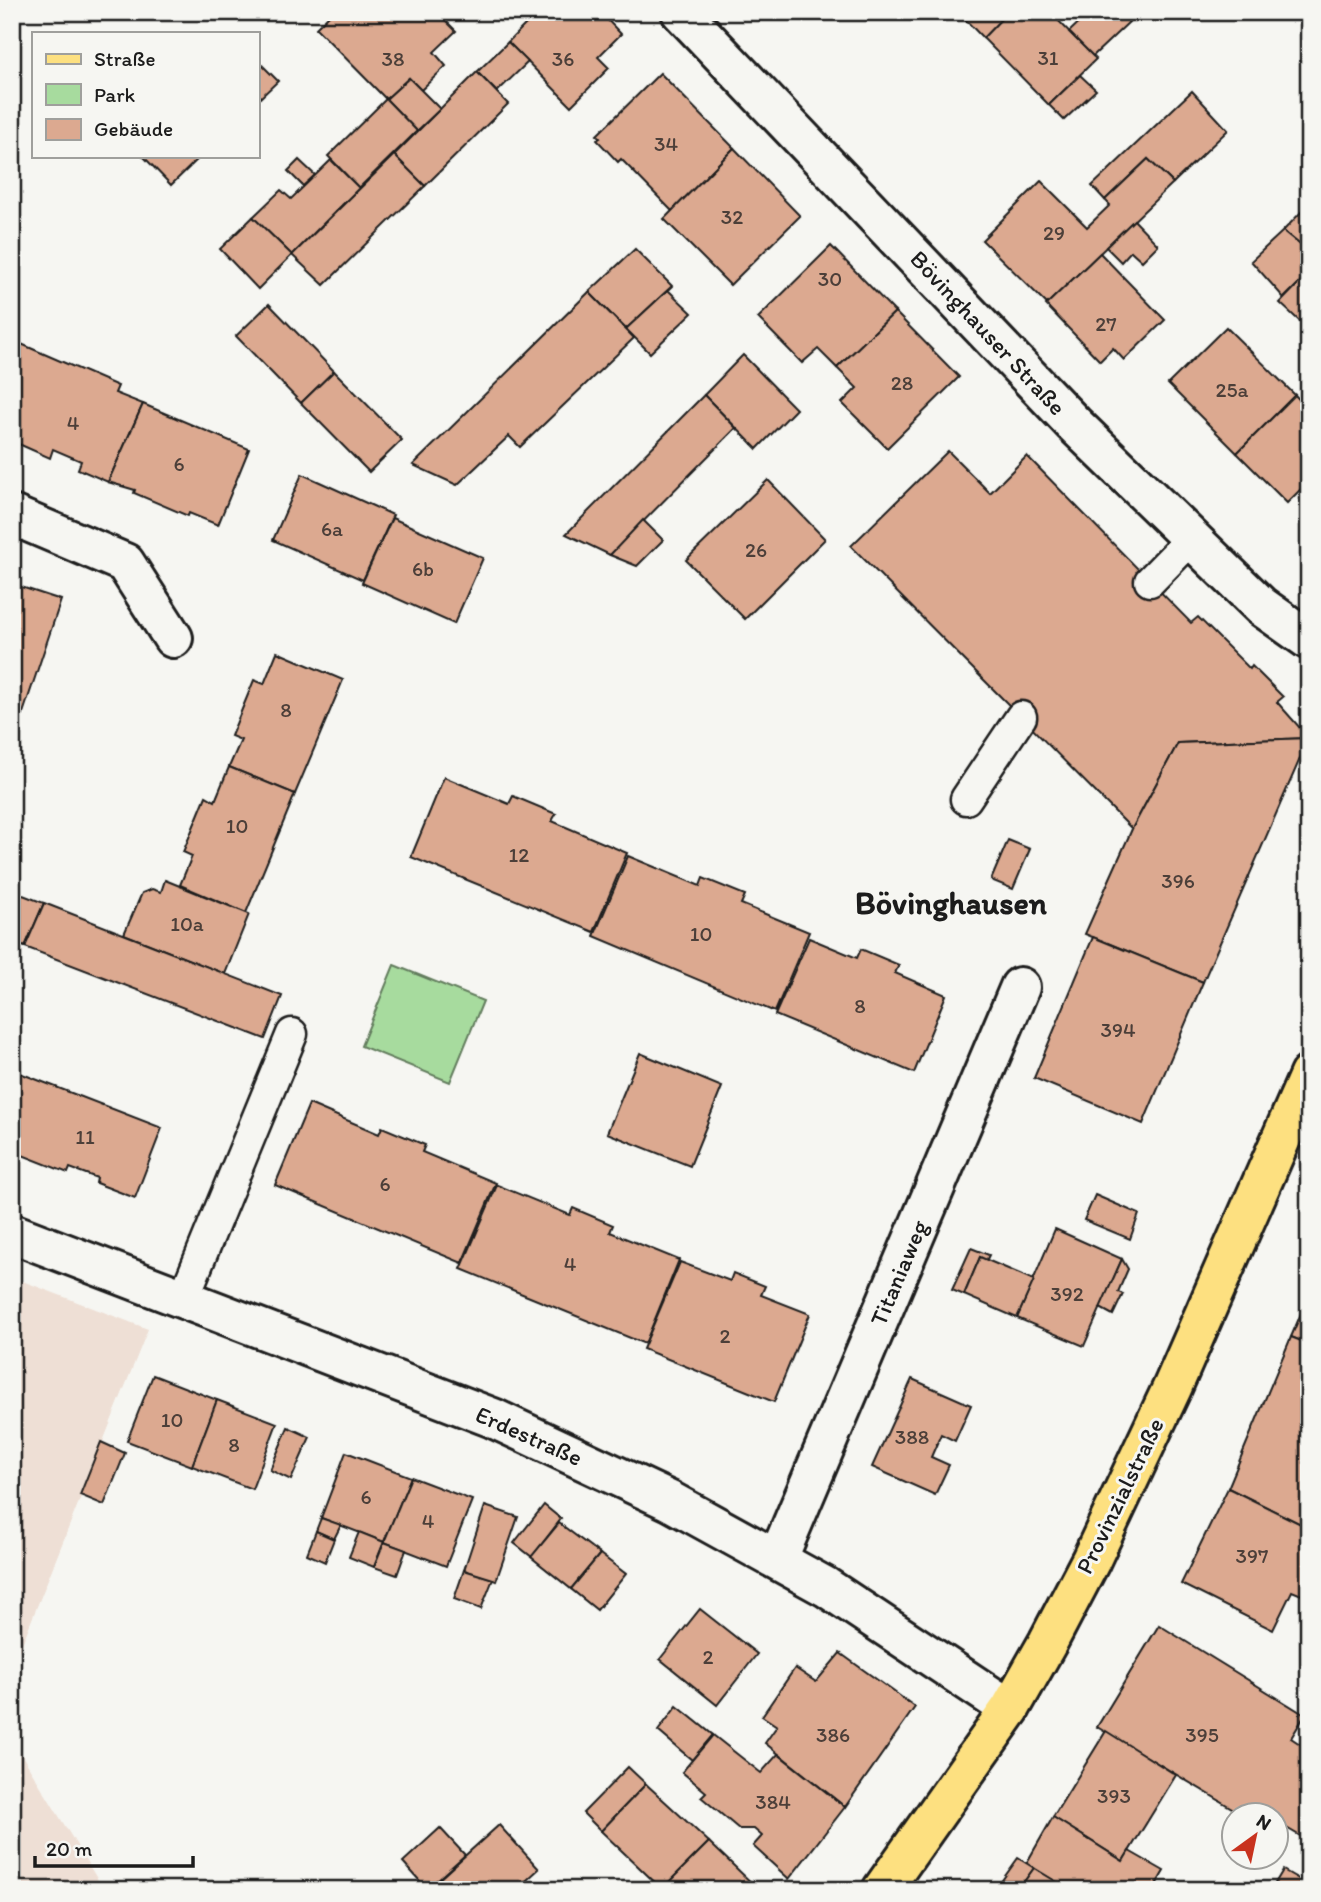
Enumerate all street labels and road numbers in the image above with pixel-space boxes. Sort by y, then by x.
street label: Bövinghauser Straße [904,244,1072,421]
street label: Titaniaweg [863,1215,934,1330]
street label: Erdestraße [471,1399,587,1472]
street label: Provinzialstraße [1069,1413,1170,1578]

